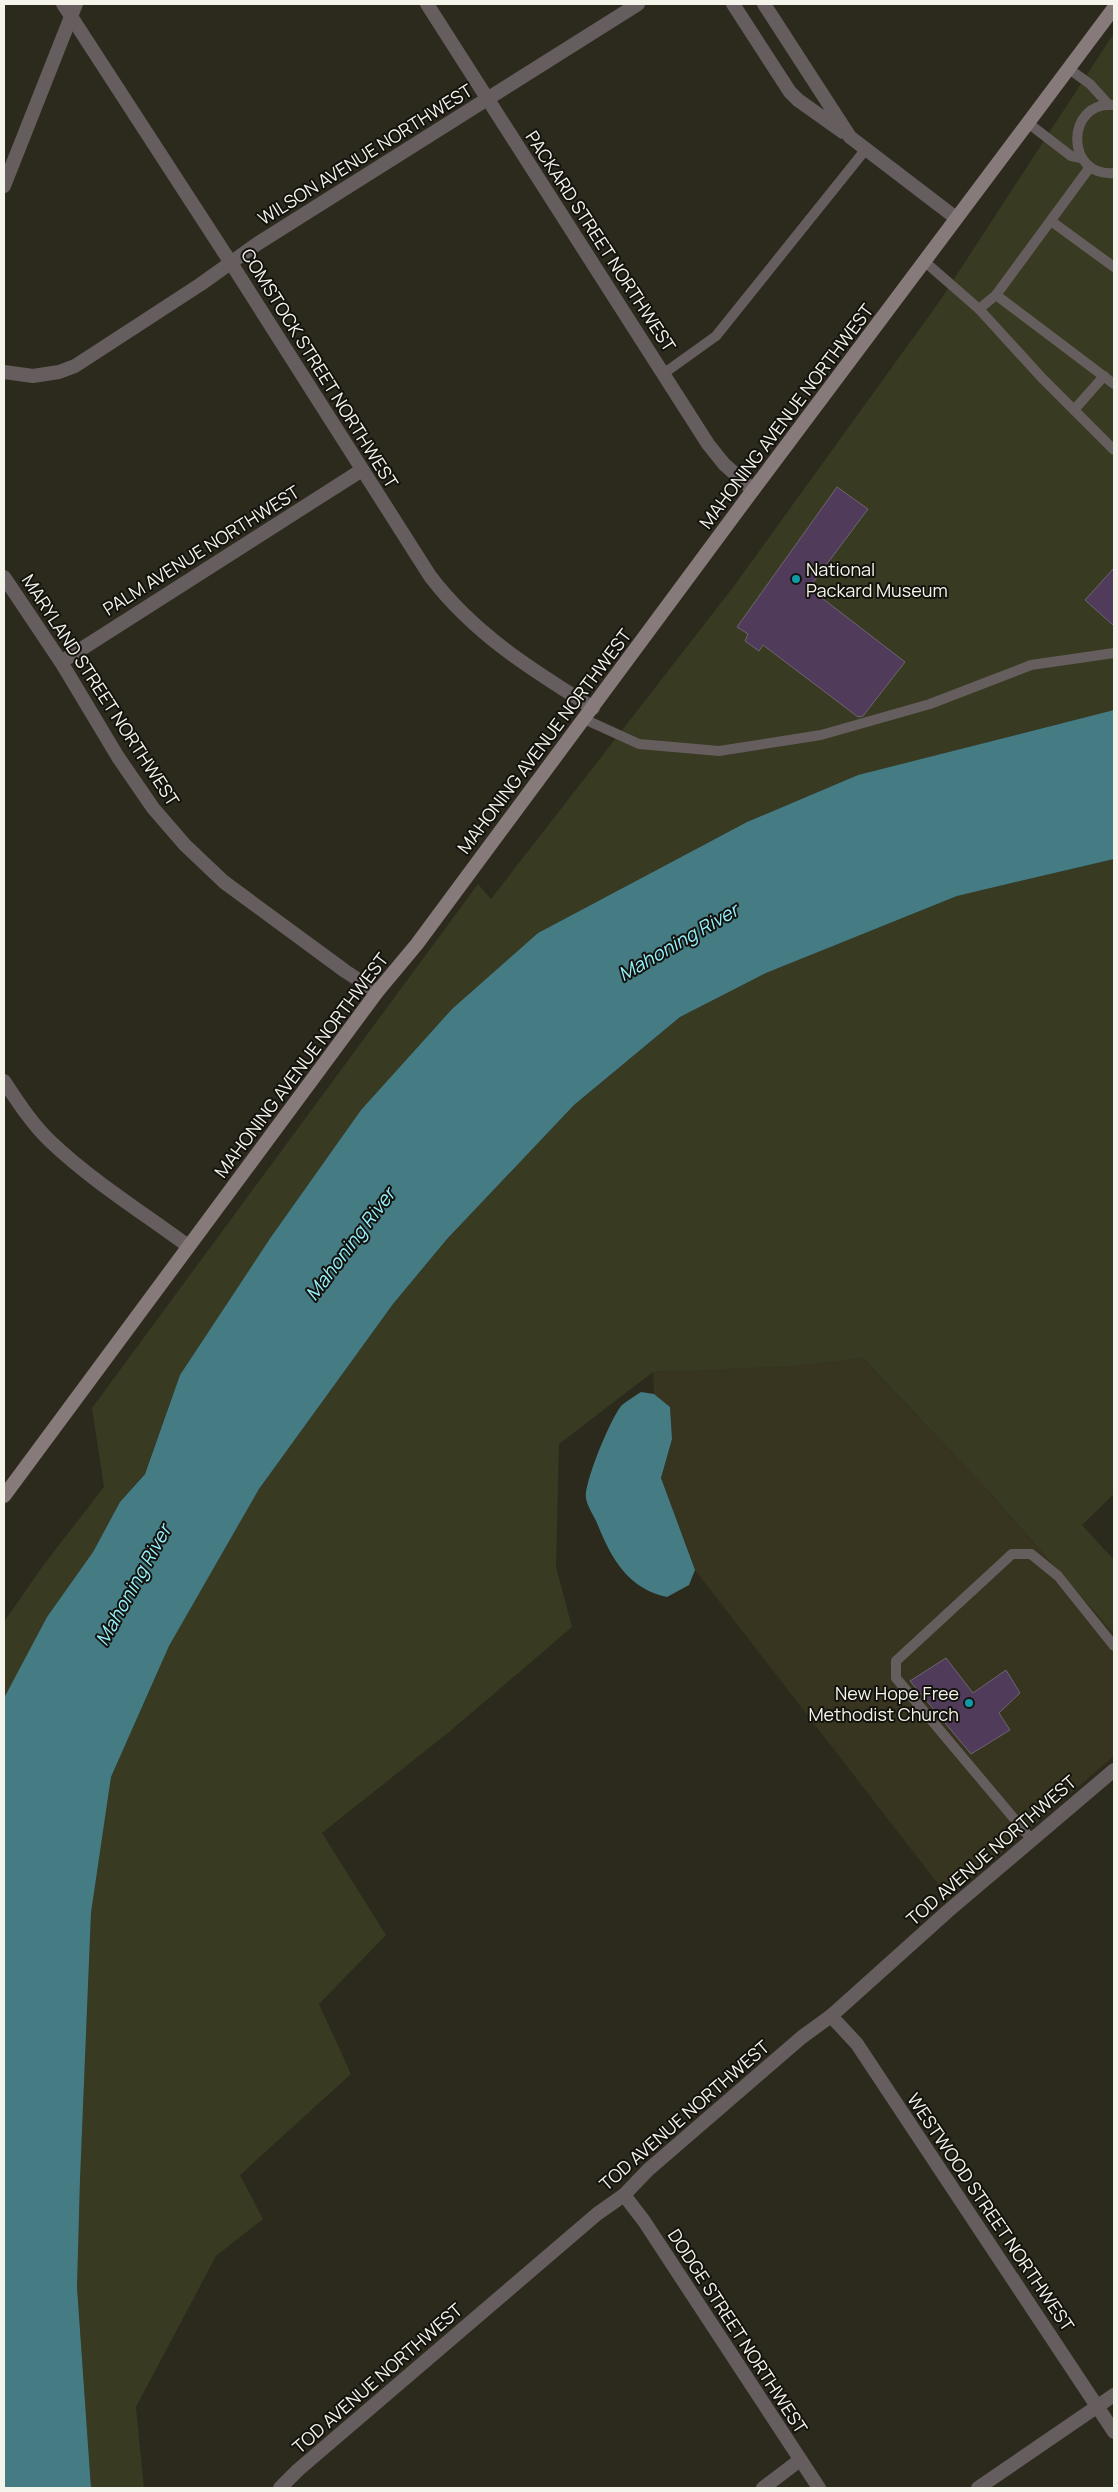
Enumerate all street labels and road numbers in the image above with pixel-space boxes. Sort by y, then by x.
street label: WILSON AVENUE NORTHWEST [253,78,477,230]
street label: PACKARD STREET NORTHWEST [520,126,682,356]
street label: COMSTOCK STREET NORTHWEST [236,244,404,493]
street label: MAHONING AVENUE NORTHWEST [694,299,879,533]
street label: PALM AVENUE NORTHWEST [98,479,304,620]
street label: MARYLAND STREET NORTHWEST [17,569,185,811]
street label: MAHONING AVENUE NORTHWEST [452,624,637,858]
street label: MAHONING AVENUE NORTHWEST [209,948,394,1182]
street label: TOD AVENUE NORTHWEST [901,1769,1081,1930]
street label: TOD AVENUE NORTHWEST [594,2034,774,2195]
street label: WESTWOOD STREET NORTHWEST [902,2088,1080,2336]
street label: DODGE STREET NORTHWEST [663,2224,813,2438]
street label: TOD AVENUE NORTHWEST [287,2297,467,2458]

